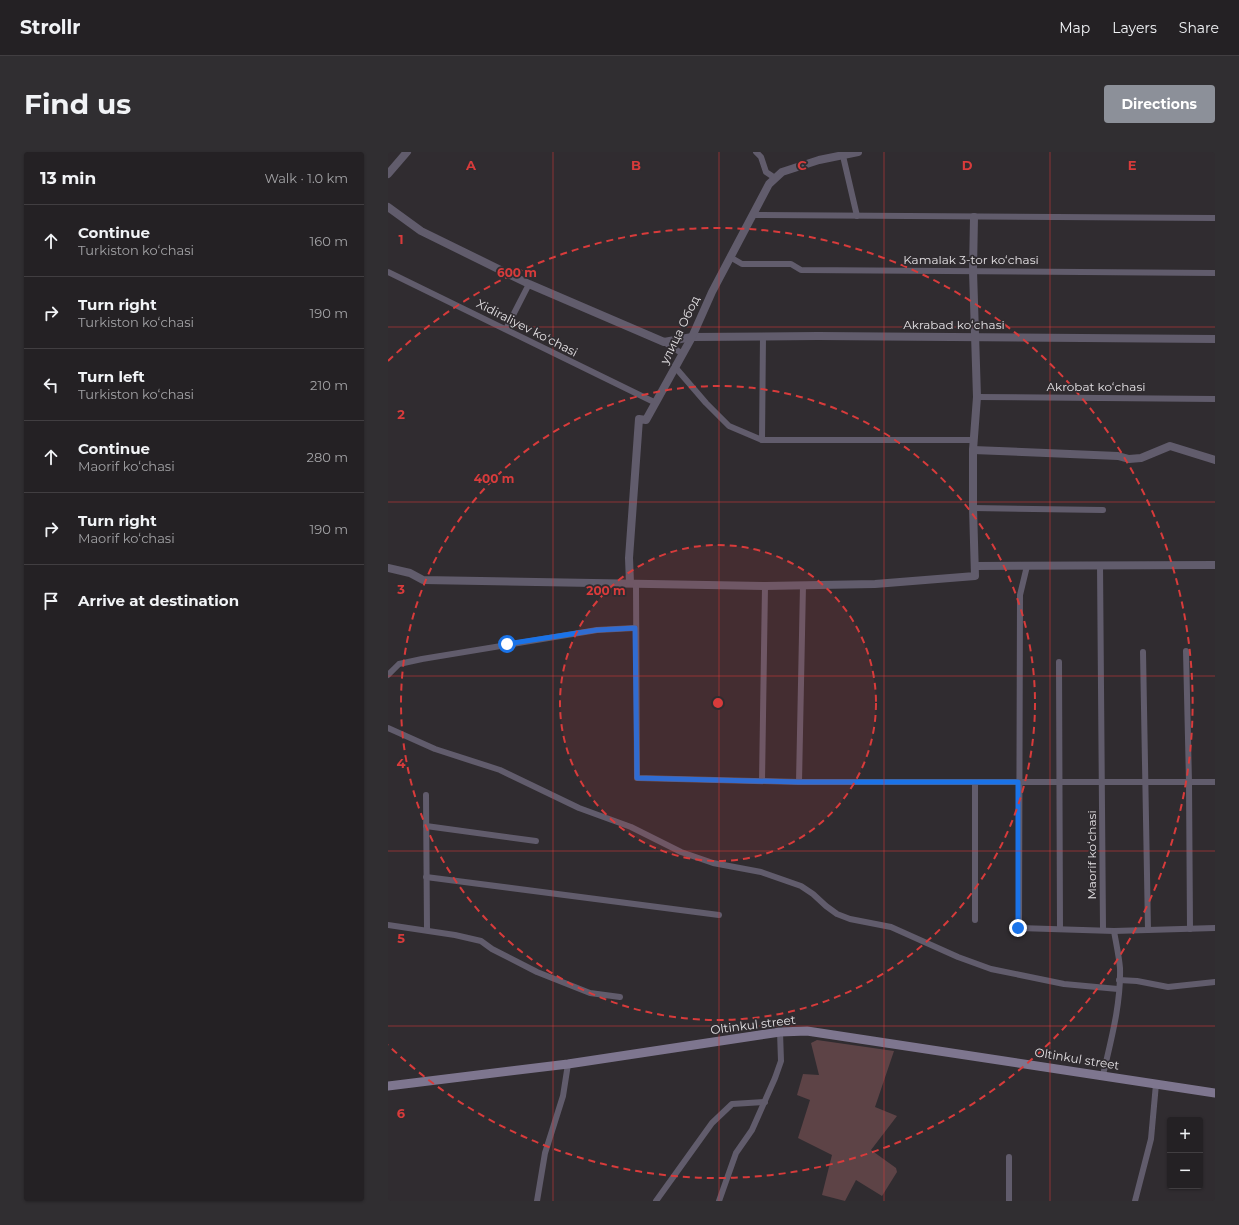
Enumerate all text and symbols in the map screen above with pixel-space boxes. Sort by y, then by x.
text: Strollr [20,16,81,39]
text: Map [1059,19,1090,37]
text: Layers [1112,19,1157,37]
text: Share [1179,19,1219,37]
button: Directions [1104,85,1215,123]
text: Find us [24,87,131,121]
text: A [465,157,477,173]
text: B [631,157,641,173]
text: C [797,157,807,173]
text: D [962,157,973,173]
text: E [1128,157,1137,173]
text: 13 min [40,168,96,188]
text: Walk · 1.0 km [264,170,348,186]
text: Continue [78,223,150,242]
icon: ahead [40,230,62,252]
text: 1 [398,231,404,247]
text: 160 m [310,233,348,249]
text: Turkiston koʻchasi [78,242,194,258]
street label: Kamalak 3-tor koʻchasi [903,252,1039,267]
text: 600 m [497,265,537,280]
street label: улица Обод [656,293,703,367]
text: Turn right [78,295,157,314]
street label: Xidiraliyev koʻchasi [474,296,580,360]
icon: right [40,302,62,324]
text: 190 m [310,305,348,321]
text: Turkiston koʻchasi [78,314,194,330]
street label: Akrabad koʻchasi [903,317,1005,332]
text: Turn left [78,367,145,386]
icon: left [40,374,62,396]
text: 210 m [310,377,348,393]
street label: Akrobat koʻchasi [1046,379,1146,394]
text: Turkiston koʻchasi [78,386,194,402]
text: 2 [397,406,405,422]
text: Continue [78,439,150,458]
icon: ahead [40,446,62,468]
text: 280 m [307,449,348,465]
text: Maorif koʻchasi [78,458,175,474]
text: 400 m [474,471,514,486]
text: Turn right [78,511,157,530]
icon: right [40,518,62,540]
text: 190 m [310,521,348,537]
text: Maorif koʻchasi [78,530,175,546]
text: 3 [396,581,405,597]
text: 200 m [586,583,626,598]
icon: arrive [40,590,62,612]
text: Arrive at destination [78,591,239,610]
route start [498,635,516,653]
centre of rings [711,696,725,710]
text: 4 [397,755,406,771]
street label: Maorif koʻchasi [1084,810,1099,900]
route end [1009,919,1027,937]
text: 5 [397,930,405,946]
street label: Oltinkul street [710,1012,796,1037]
street label: Oltinkul street [1034,1044,1121,1073]
text: 6 [397,1105,406,1121]
map controls [1167,1117,1203,1189]
button: + [1167,1117,1203,1153]
button: − [1167,1153,1203,1189]

